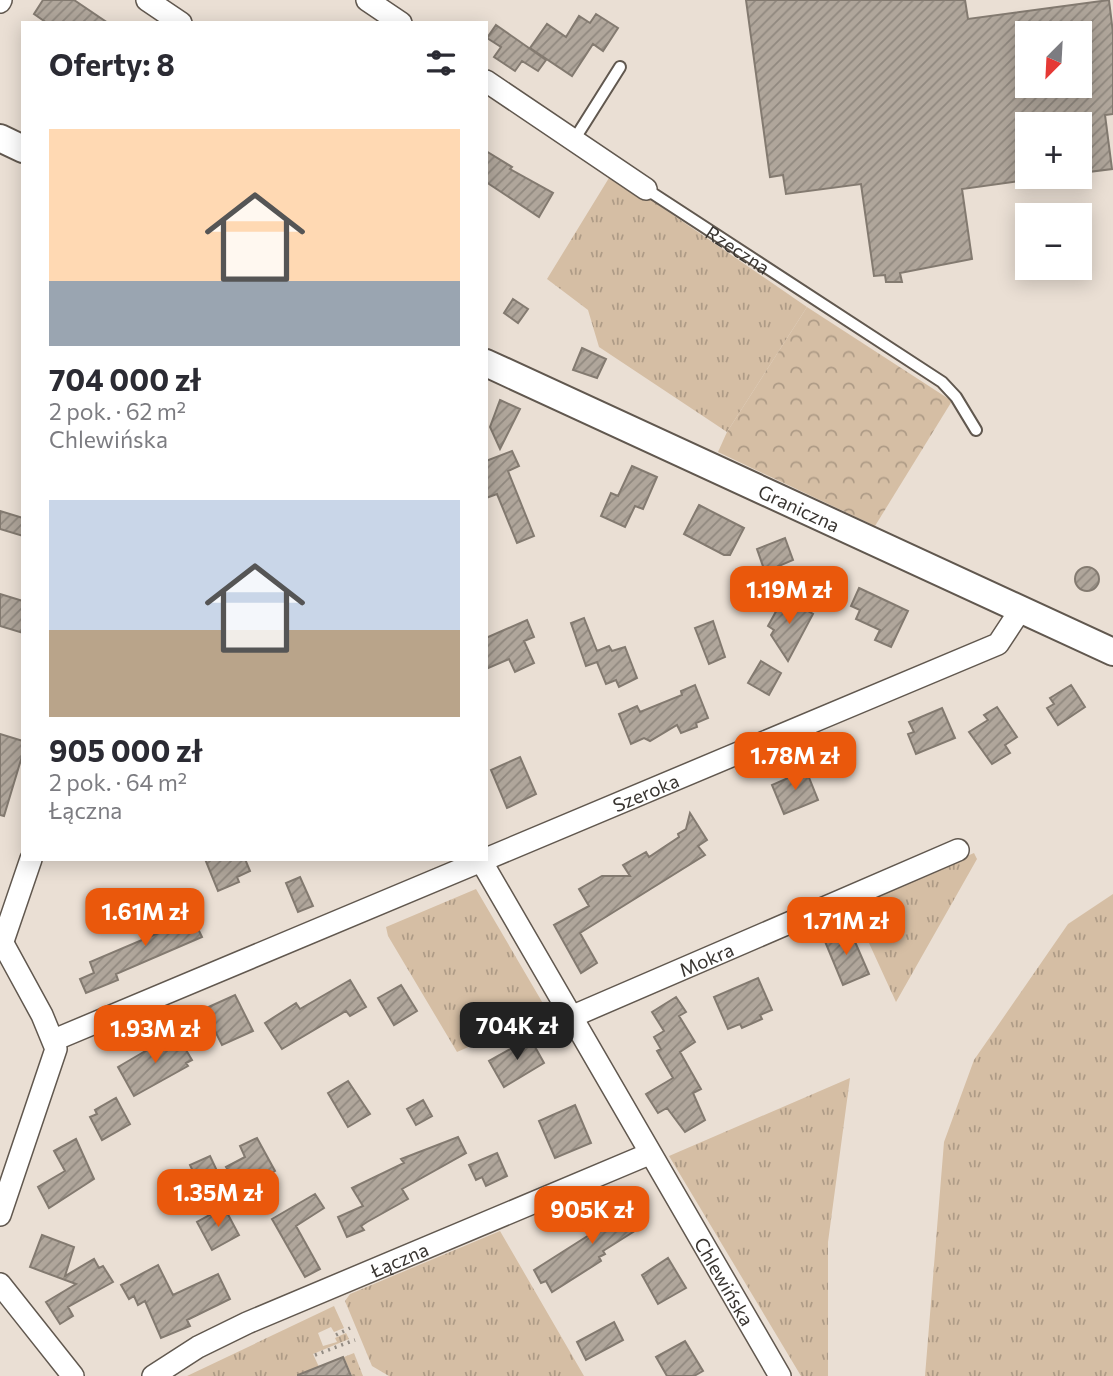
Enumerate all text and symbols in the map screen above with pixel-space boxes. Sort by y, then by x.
north arrow [1015,21,1092,98]
map controls [1015,21,1092,280]
icon: filters [422,44,460,82]
text: Oferty: 8 [49,45,175,82]
button: + [1015,112,1092,189]
icon: home [192,174,318,300]
button: − [1015,203,1092,280]
street label: Rzeczna [702,220,775,278]
text: 704 000 zł [49,360,201,397]
text: 2 pok. · 62 m² [49,397,186,425]
text: Chlewińska [49,425,168,453]
street label: Graniczna [755,479,844,536]
icon: home [192,545,318,671]
pin: 1.19M zł [717,566,861,626]
text: 1.19M zł [746,575,832,603]
text: 905 000 zł [49,731,202,768]
pin: 1.78M zł [723,732,867,792]
text: 1.78M zł [750,741,840,769]
text: 2 pok. · 64 m² [49,768,187,796]
street label: Szeroka [609,768,682,816]
text: Łączna [49,796,122,824]
pin: 1.61M zł [73,888,217,948]
text: 1.61M zł [101,897,189,925]
pin: 1.71M zł [774,898,918,957]
text: 1.71M zł [803,906,889,934]
street label: Mokra [675,937,737,981]
pin: 704K zł [452,1002,582,1062]
pin: 1.93M zł [83,1006,227,1065]
text: 704K zł [476,1011,558,1039]
text: 1.93M zł [110,1014,200,1042]
pin: 1.35M zł [146,1170,290,1229]
text: 1.35M zł [173,1178,263,1206]
pin: 905K zł [527,1186,657,1246]
text: 905K zł [550,1195,634,1223]
street label: Chlewińska [690,1233,760,1329]
street label: Łączna [366,1237,431,1282]

